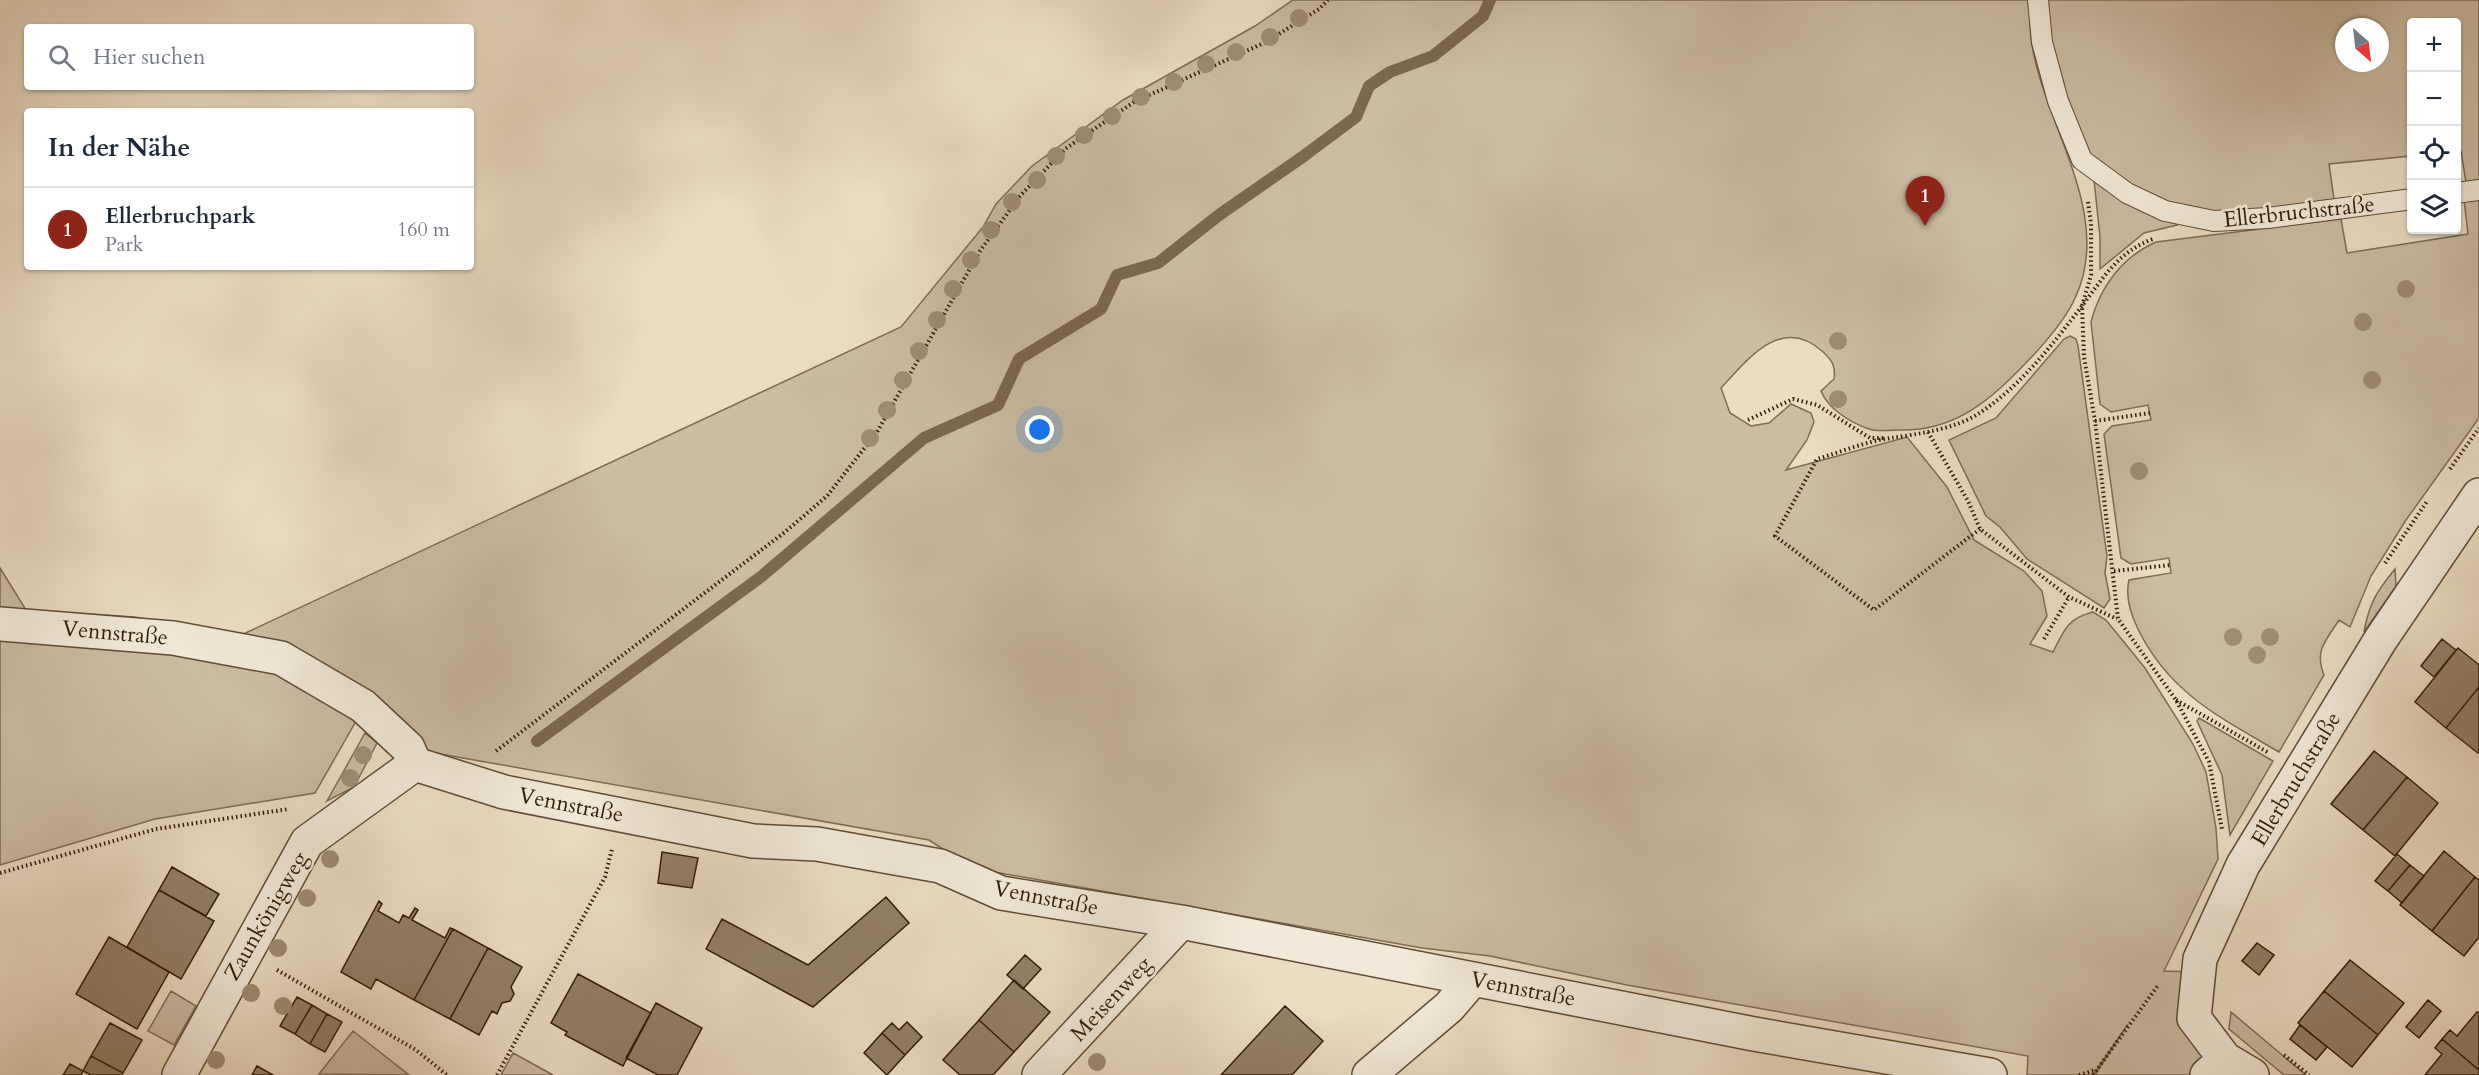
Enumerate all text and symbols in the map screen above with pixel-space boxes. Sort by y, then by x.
north arrow [2335,18,2389,72]
map controls [2407,18,2461,234]
button: + [2407,18,2461,72]
search box [24,24,474,90]
icon: search [45,41,78,74]
text: Hier suchen [93,42,206,72]
button: − [2407,72,2461,126]
button: locate [2407,126,2461,180]
text: In der Nähe [48,130,190,165]
pin: 1 [1906,176,1944,226]
button: layers [2407,180,2461,234]
street label: Ellerbruchstraße [2222,189,2376,235]
text: Ellerbruchpark [105,201,255,231]
text: 1 [62,216,73,243]
text: 160 m [397,216,450,243]
text: Park [105,231,143,258]
your location [1025,415,1054,444]
street label: Vennstraße [61,613,169,653]
street label: Ellerbruchstraße [2244,706,2348,852]
street label: Vennstraße [516,780,626,830]
street label: Zaunkönigweg [217,845,315,986]
street label: Vennstraße [991,873,1101,923]
street label: Meisenweg [1064,949,1159,1048]
street label: Vennstraße [1468,964,1578,1014]

